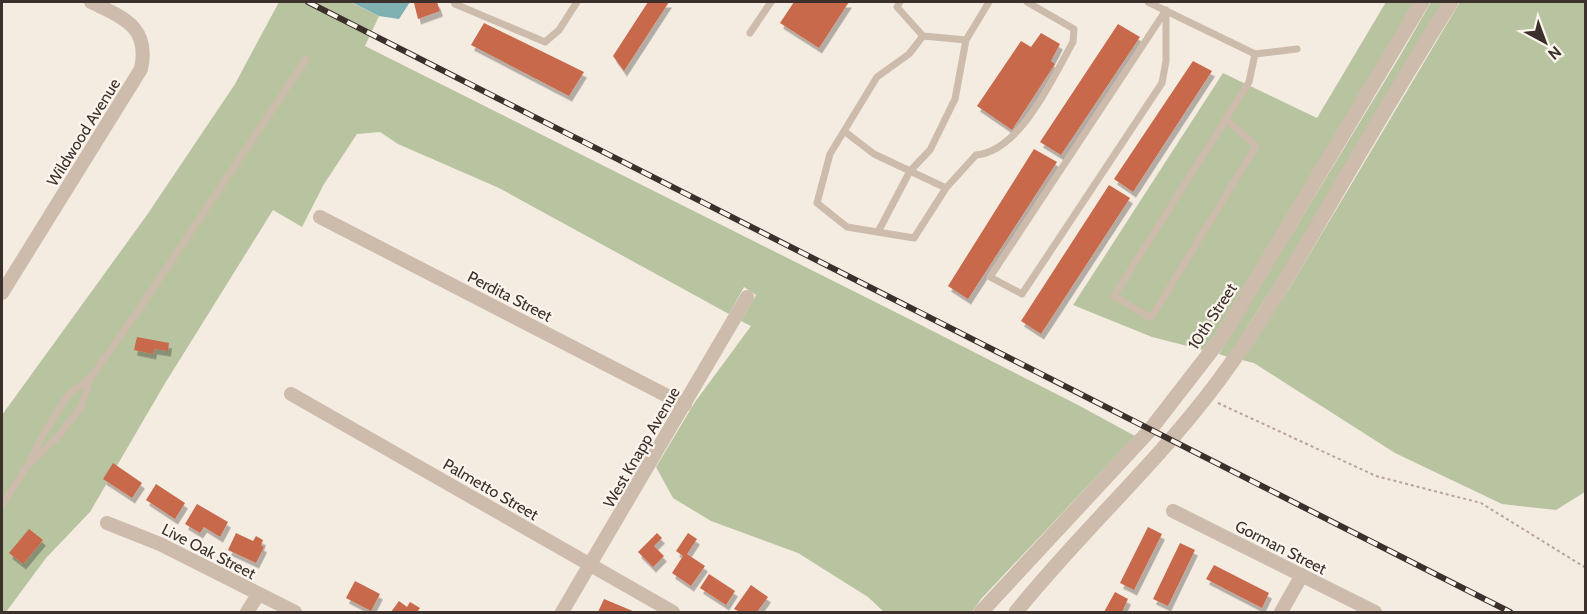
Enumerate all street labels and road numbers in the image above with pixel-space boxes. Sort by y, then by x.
street label: Wildwood Avenue [43,75,124,190]
street label: Perdita Street [464,267,556,326]
street label: 10th Street [1184,279,1241,353]
street label: West Knapp Avenue [599,384,684,511]
street label: Palmetto Street [440,454,542,525]
street label: Gorman Street [1232,516,1330,579]
street label: Live Oak Street [159,520,259,583]

